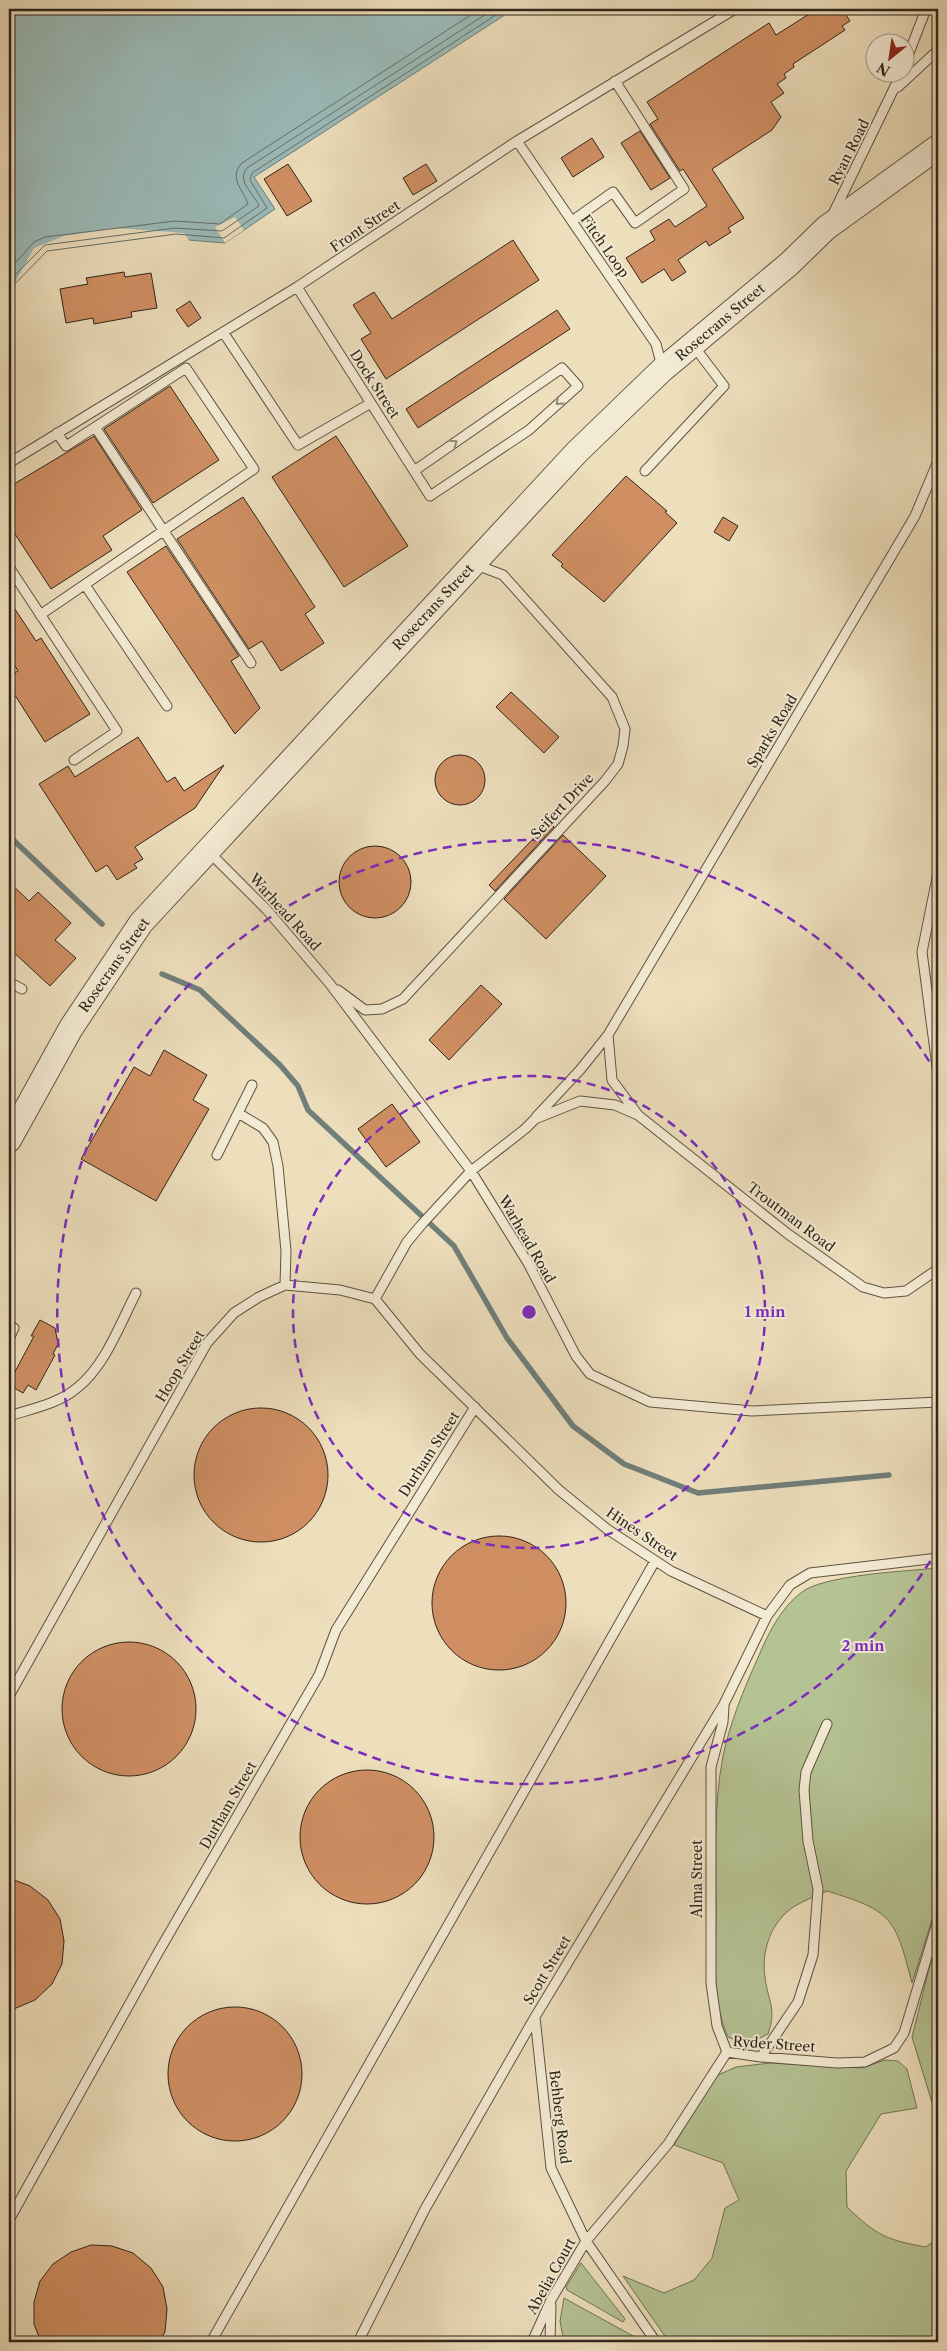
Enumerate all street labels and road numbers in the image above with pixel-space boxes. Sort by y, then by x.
street label: Ryan Road [825,116,874,188]
street label: Front Street [327,196,403,256]
street label: Fitch Loop [577,211,633,281]
street label: Rosecrans Street [672,279,769,365]
street label: Dock Street [346,346,404,422]
street label: Rosecrans Street [388,560,478,654]
street label: Sparks Road [743,690,801,771]
street label: Seifert Drive [527,769,597,843]
street label: Warhead Road [245,869,325,955]
street label: Rosecrans Street [75,914,153,1016]
street label: Troutman Road [744,1178,839,1256]
street label: Warhead Road [494,1191,560,1286]
street label: Hoop Street [151,1327,209,1405]
street label: Durham Street [395,1408,463,1500]
street label: Hines Street [603,1504,681,1565]
street label: Durham Street [196,1758,260,1852]
street label: Alma Street [688,1840,706,1919]
street label: Scott Street [519,1932,575,2008]
street label: Ryder Street [732,2032,816,2056]
street label: Behberg Road [545,2069,575,2165]
street label: Abelia Court [522,2234,579,2318]

